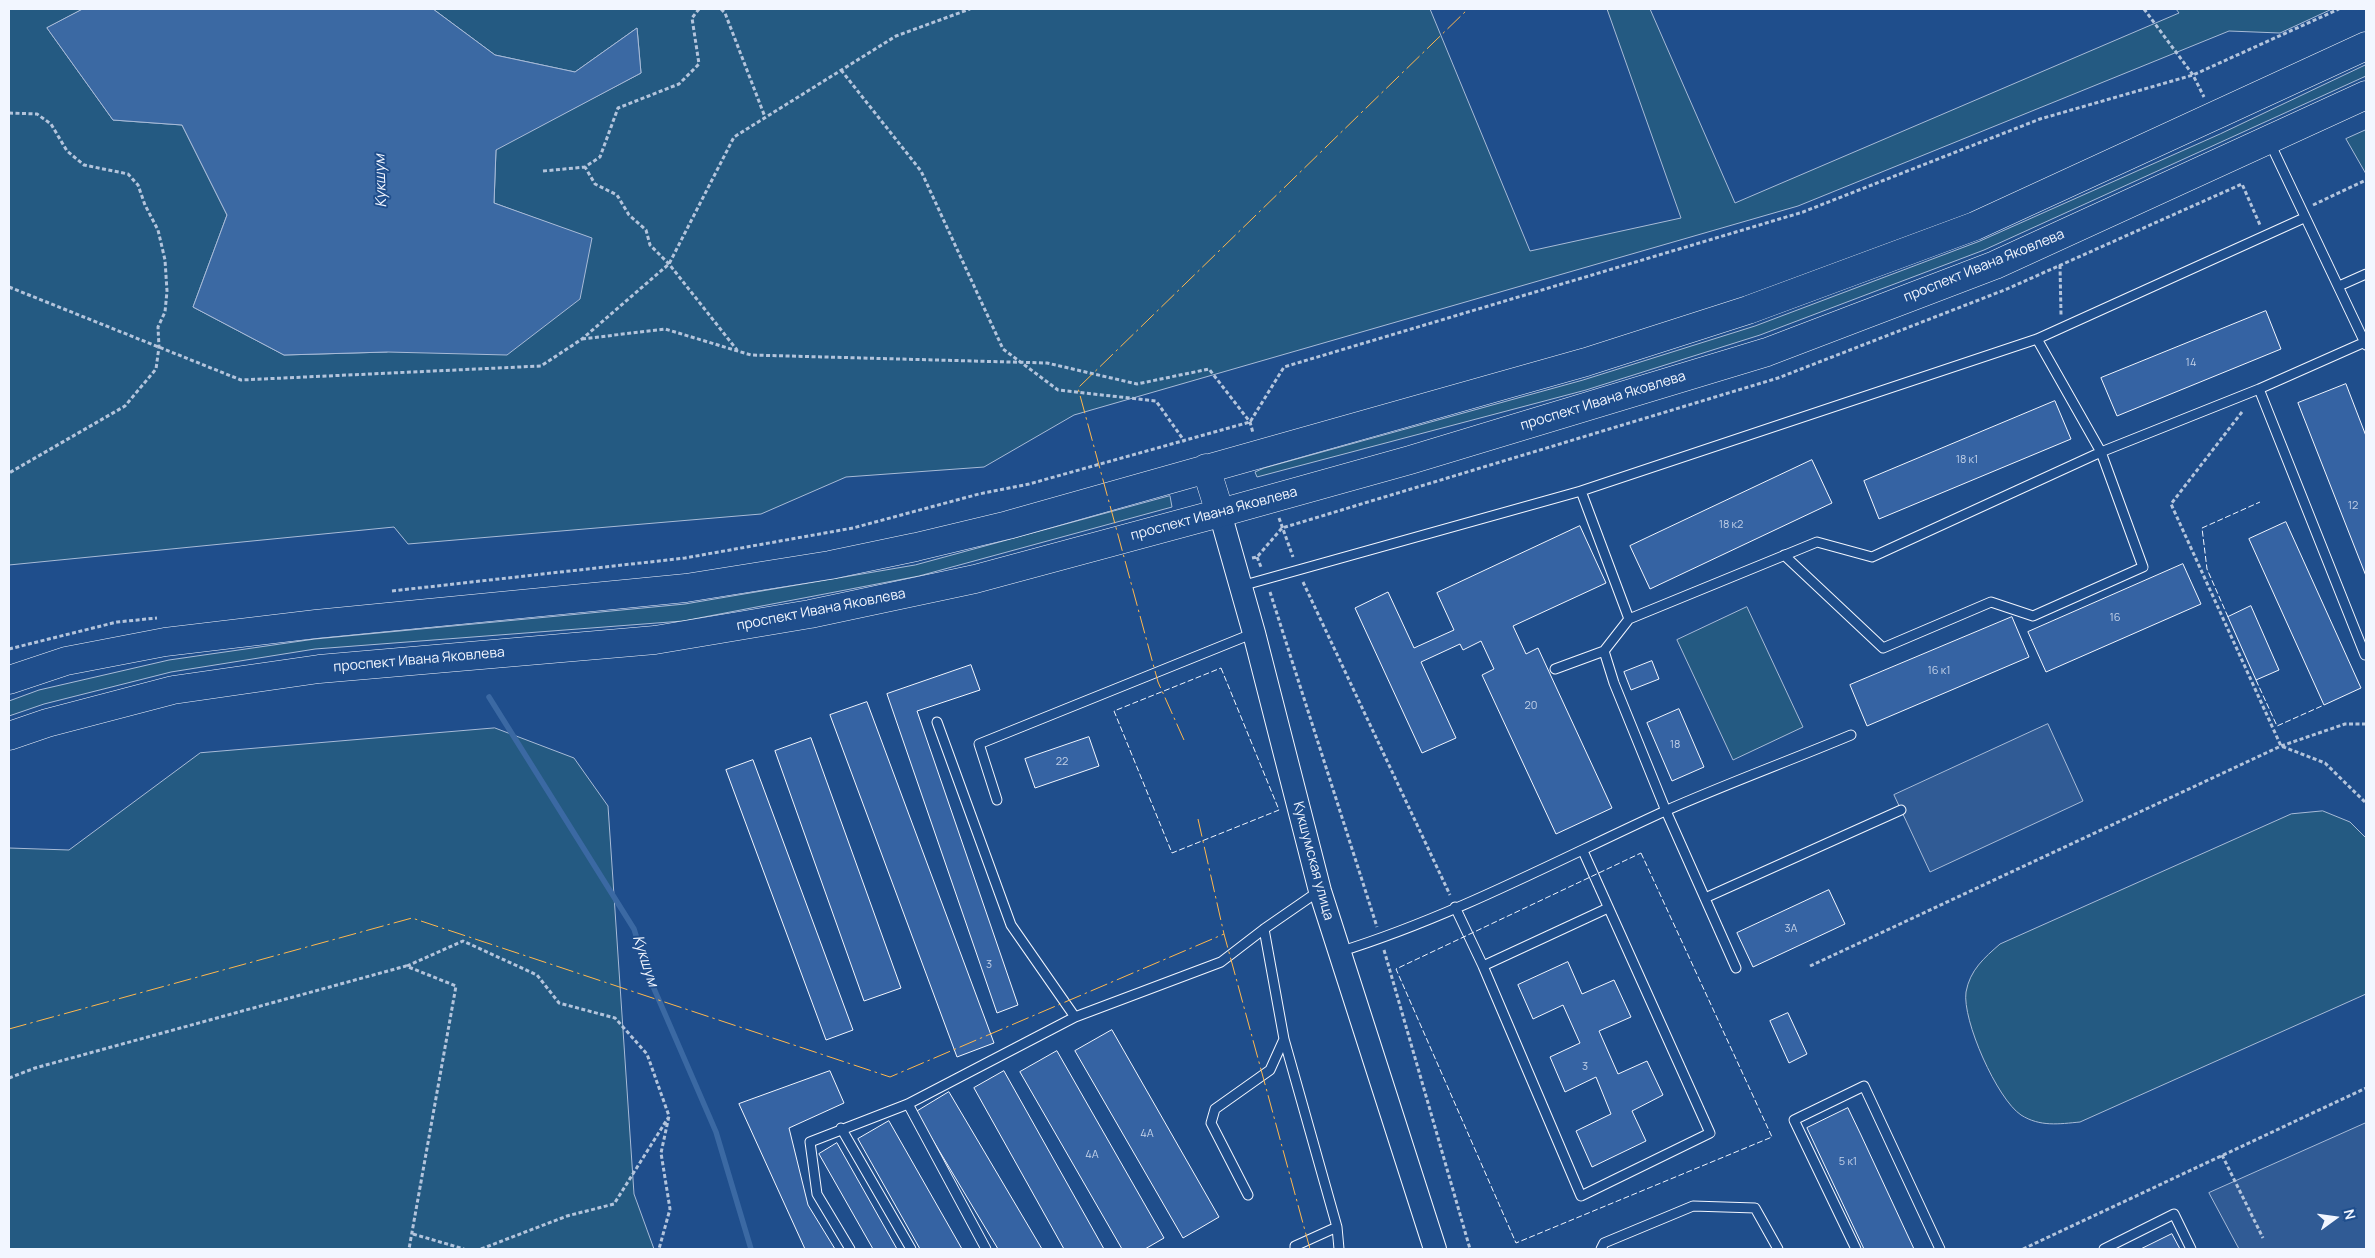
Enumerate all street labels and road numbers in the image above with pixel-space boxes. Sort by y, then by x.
street label: проспект Ивана Яковлева [1901,226,2067,306]
street label: проспект Ивана Яковлева [1518,368,1688,434]
street label: проспект Ивана Яковлева [1129,484,1299,544]
street label: проспект Ивана Яковлева [735,585,907,635]
street label: проспект Ивана Яковлева [333,644,505,676]
street label: Кукшумская улица [1289,800,1337,922]

